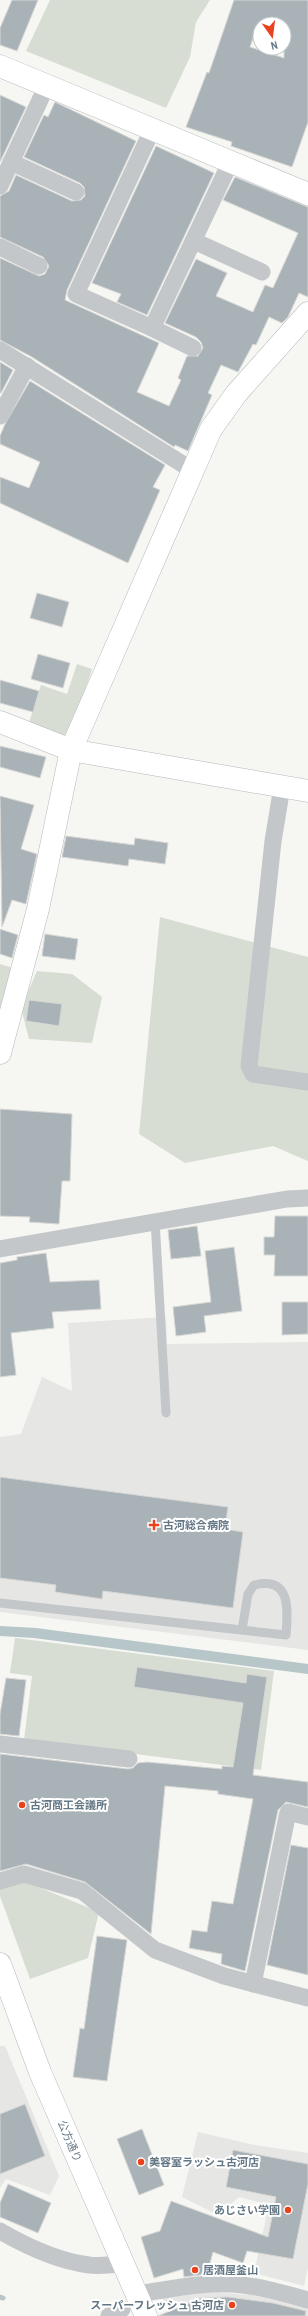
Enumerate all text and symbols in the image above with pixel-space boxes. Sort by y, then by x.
north arrow [252,16,292,56]
text: N [270,38,279,53]
place label: 古河総合病院 [163,1518,229,1532]
marker: 古河総合病院 [148,1519,160,1531]
place label: 古河商工会議所 [30,1798,107,1812]
marker: 古河商工会議所 [17,1800,27,1810]
street label: 公方通り [55,2118,85,2164]
place label: 美容室ラッシュ古河店 [149,2155,259,2169]
marker: 美容室ラッシュ古河店 [136,2157,146,2167]
place label: あじさい学園 [214,2203,280,2217]
marker: あじさい学園 [283,2205,293,2215]
place label: 居酒屋釜山 [203,2263,258,2277]
marker: 居酒屋釜山 [190,2265,200,2275]
place label: スーパーフレッシュ 古河店 [90,2298,224,2312]
marker: スーパーフレッシュ 古河店 [227,2300,237,2310]

